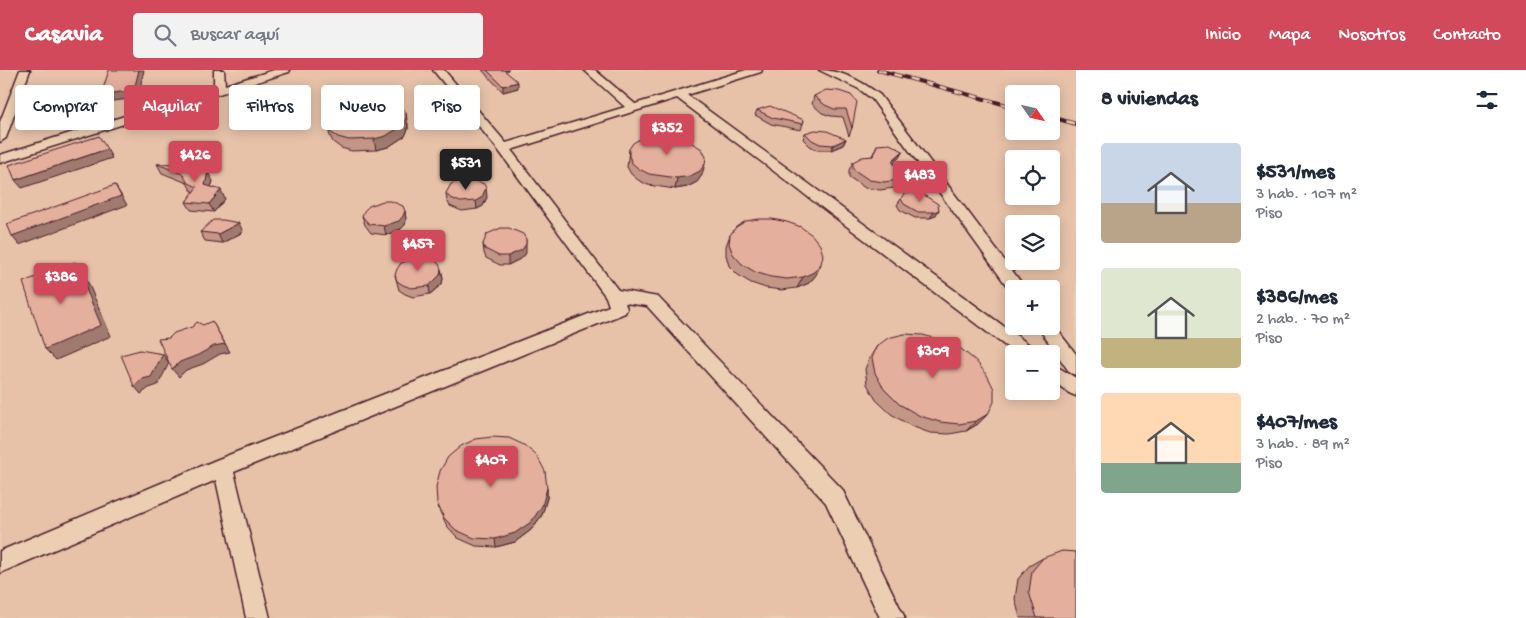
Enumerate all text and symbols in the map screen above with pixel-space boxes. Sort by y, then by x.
search box [133,13,483,58]
text: Casavia [25,21,103,50]
icon: search [151,21,179,49]
text: Buscar aquí [191,24,279,47]
text: Inicio [1205,25,1241,46]
text: Mapa [1269,25,1310,46]
text: Nosotros [1338,25,1405,46]
text: Contacto [1433,25,1501,46]
chip: Comprar [15,85,114,130]
chip: Alquilar [124,85,219,130]
chip: Filtros [229,85,311,130]
chip: Nuevo [321,85,404,130]
chip: Piso [414,85,480,130]
north arrow [1005,85,1060,140]
map controls [1005,85,1060,400]
icon: filters [1473,86,1501,114]
text: 8 viviendas [1101,88,1198,113]
pin: $352 [637,114,697,156]
text: $352 [651,120,683,139]
pin: $426 [165,140,225,183]
text: $426 [180,147,210,166]
pin: $531 [436,148,496,191]
button: locate [1005,150,1060,205]
text: $531 [451,155,481,174]
pin: $483 [890,160,950,203]
text: $531/mes [1256,161,1334,186]
icon: home [1141,163,1201,223]
text: $483 [904,167,936,186]
text: 3 hab. · 107 m² [1256,186,1357,205]
text: Piso [1256,205,1283,224]
button: layers [1005,215,1060,270]
pin: $457 [388,230,448,272]
text: $457 [402,236,434,255]
pin: $386 [31,262,91,305]
text: $386 [45,269,77,288]
button: + [1005,280,1060,335]
text: $386/mes [1256,286,1337,311]
icon: home [1141,288,1201,348]
text: 2 hab. · 70 m² [1256,311,1350,330]
text: Piso [1256,330,1283,349]
pin: $309 [903,336,963,379]
text: $309 [917,343,949,362]
button: − [1005,345,1060,400]
text: $407/mes [1256,411,1337,436]
icon: home [1141,413,1201,473]
text: 3 hab. · 89 m² [1256,436,1350,455]
pin: $407 [461,446,521,488]
text: $407 [475,452,507,471]
text: Piso [1256,455,1283,474]

